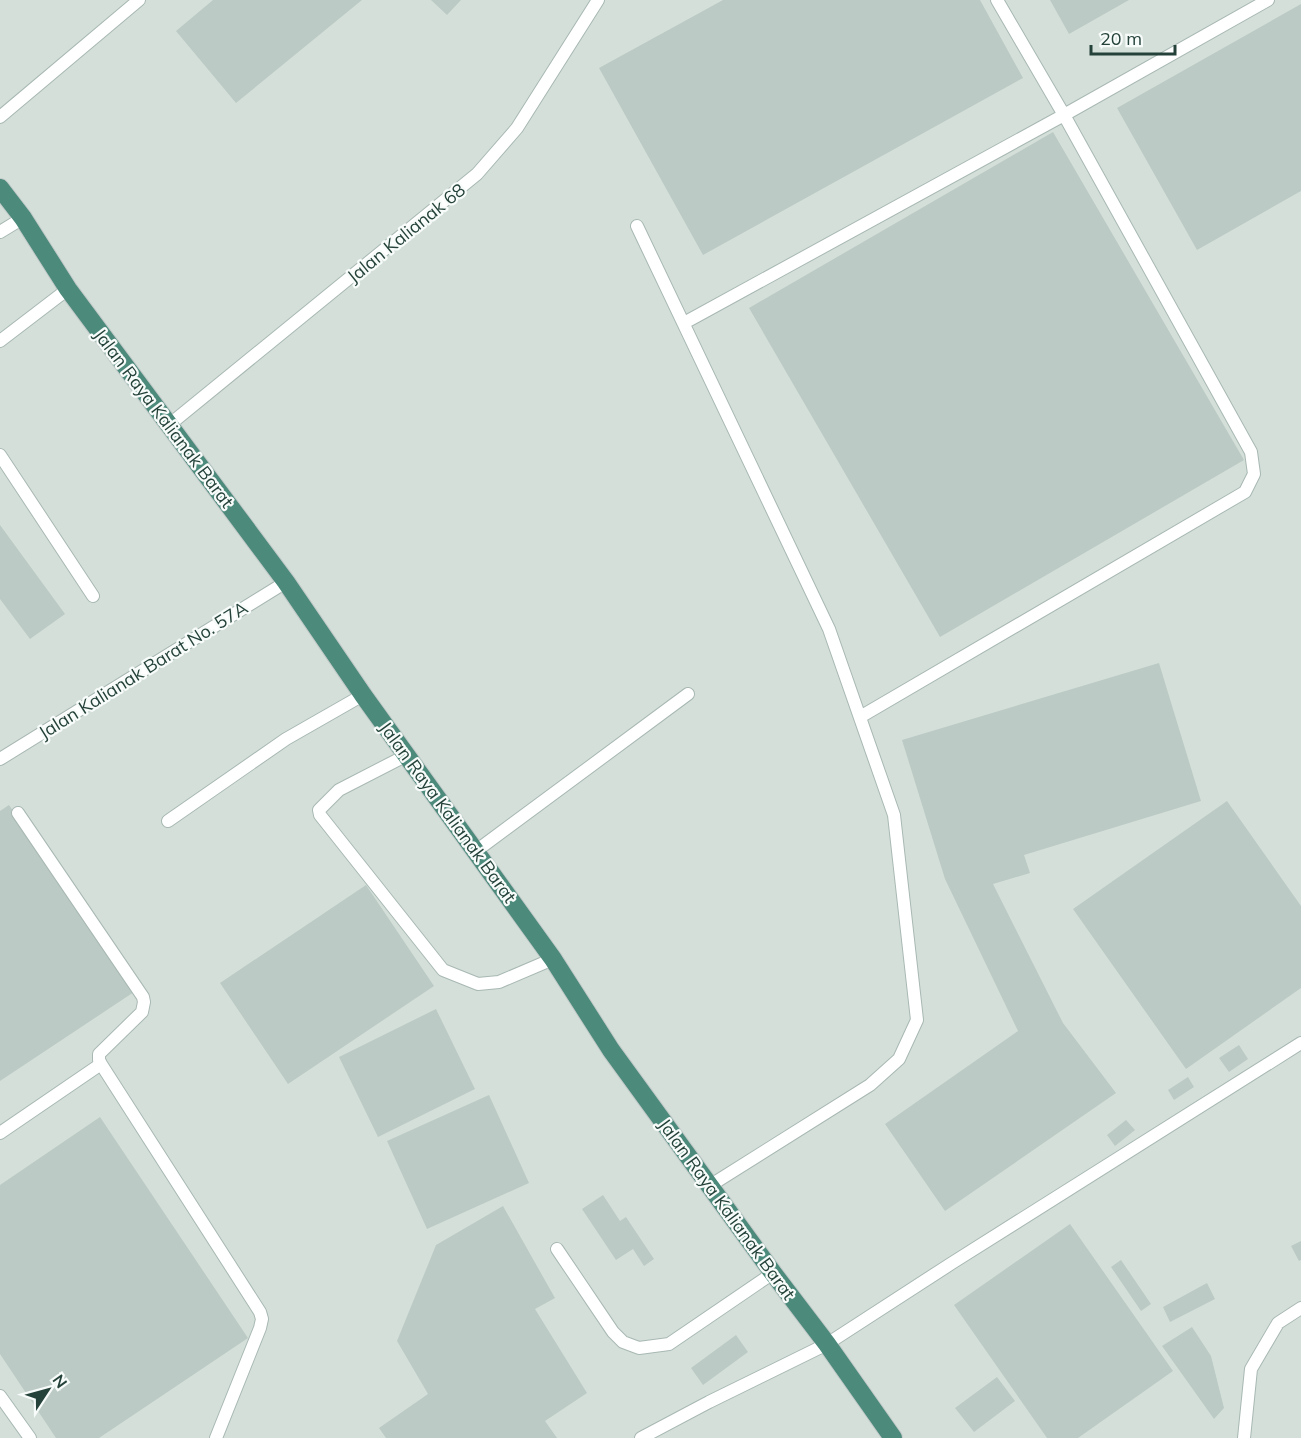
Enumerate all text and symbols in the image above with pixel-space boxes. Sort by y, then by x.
scale bar [1091,18,1175,56]
text: 20 m [1100,27,1142,50]
street label: Jalan Kalianak 68 [342,178,470,288]
street label: Jalan Raya Kalianak Barat [89,324,239,512]
street label: Jalan Kalianak Barat No. 57A [34,596,252,744]
street label: Jalan Raya Kalianak Barat [374,717,522,907]
street label: Jalan Raya Kalianak Barat [653,1114,801,1304]
north arrow [18,1360,78,1420]
text: N [48,1370,72,1392]

